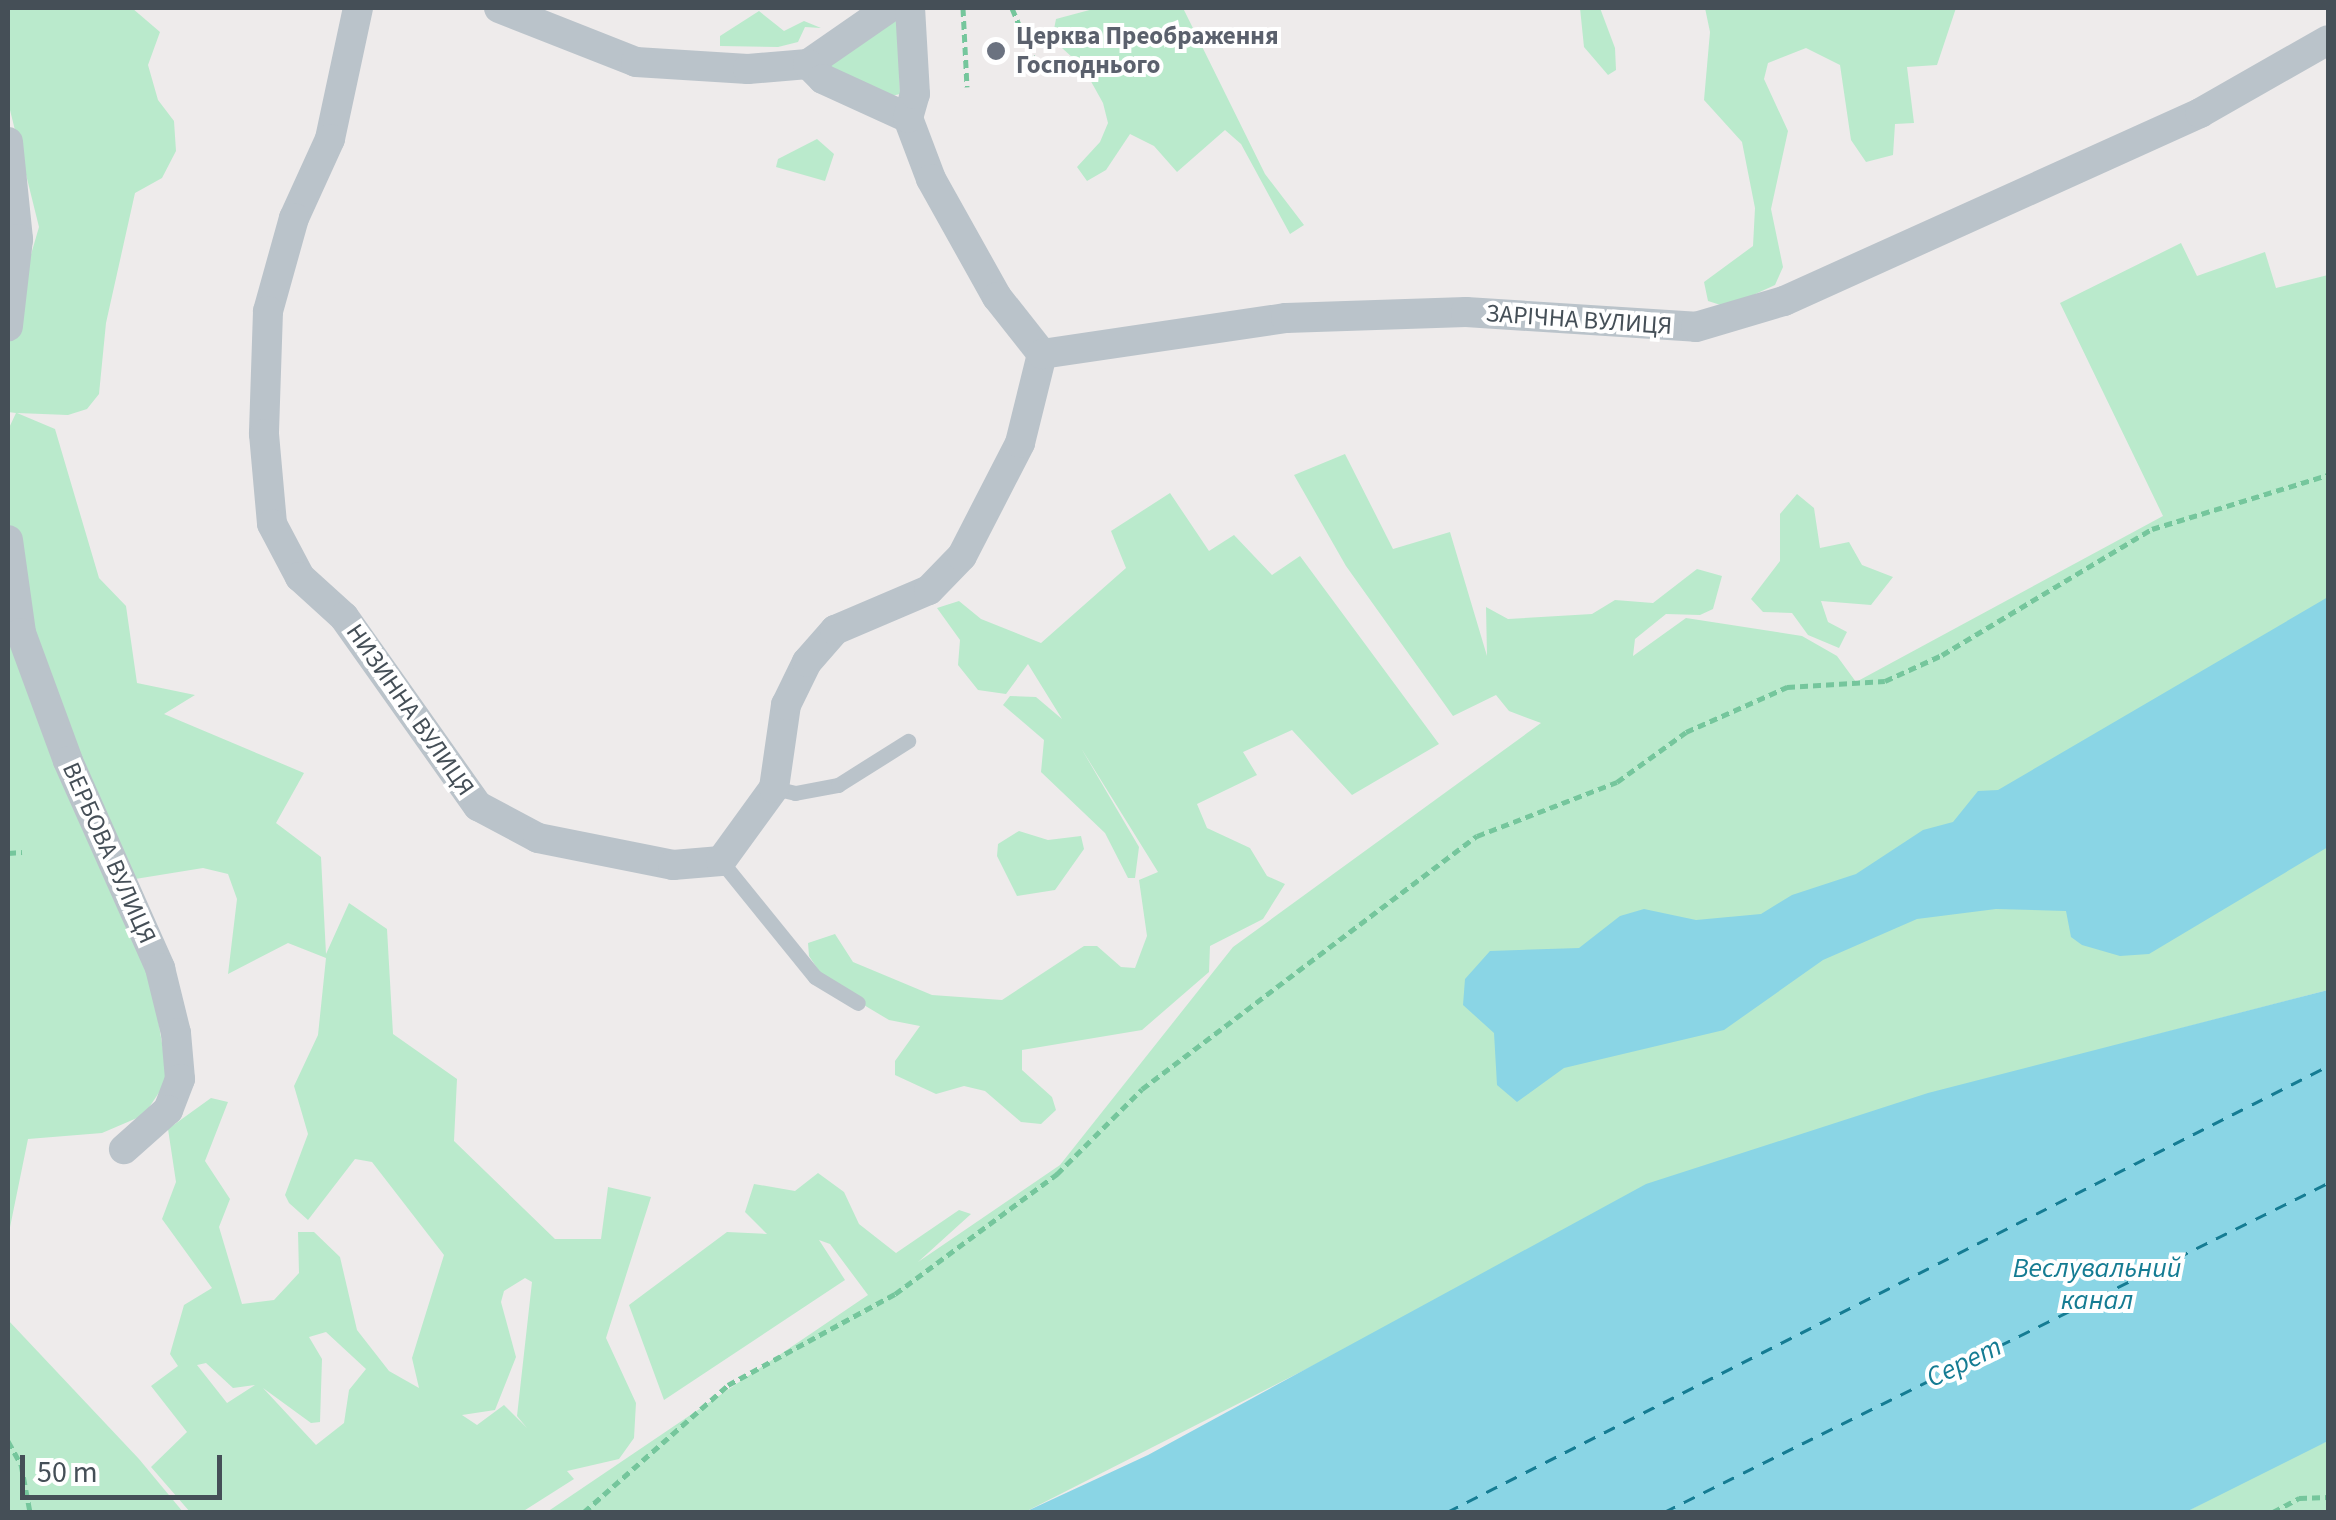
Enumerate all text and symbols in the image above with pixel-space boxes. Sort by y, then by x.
place label: Церква Преображення Господнього [1016,22,1279,81]
marker: Церква Преображення Господнього [985,40,1007,62]
street label: ЗАРІЧНА ВУЛИЦЯ [1485,299,1673,341]
street label: НИЗИННА ВУЛИЦЯ [340,618,480,802]
street label: ВЕРБОВА ВУЛИЦЯ [56,758,162,948]
water label: Веслувальний канал [2013,1251,2181,1317]
water label: Серет [1921,1329,2007,1395]
scale bar [25,1435,228,1497]
text: 50 m [37,1451,98,1494]

